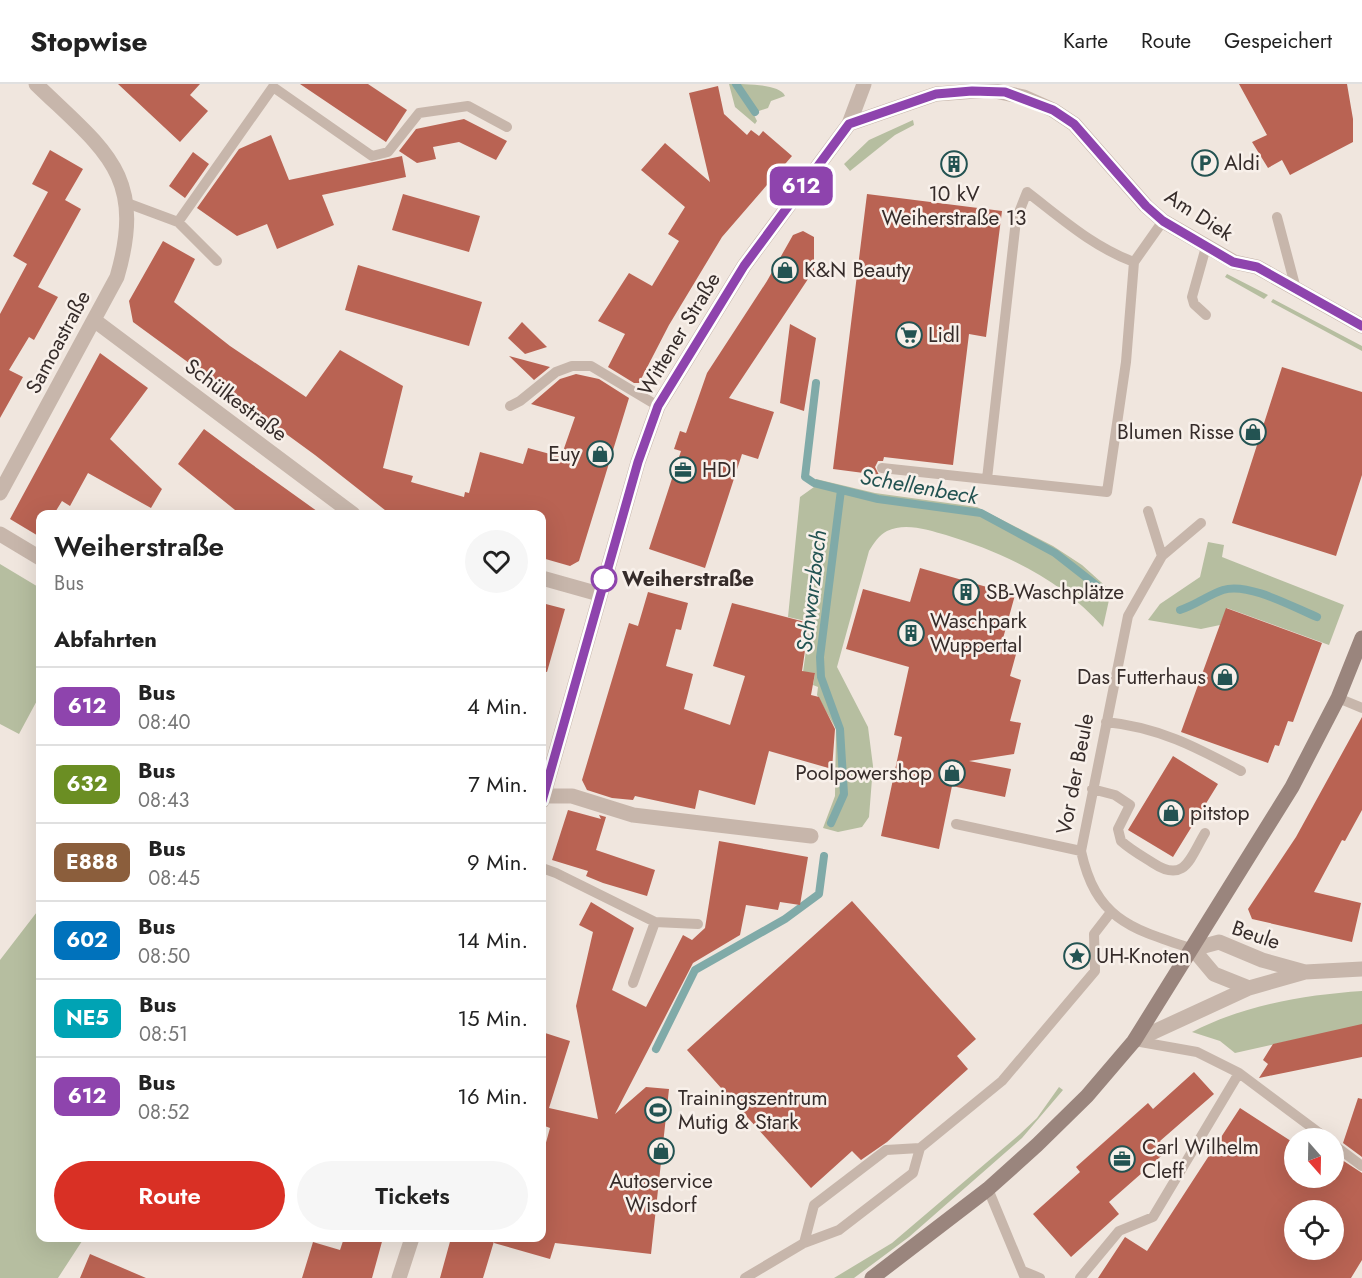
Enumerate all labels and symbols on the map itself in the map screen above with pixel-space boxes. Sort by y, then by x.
parking icon: Aldi [1190,148,1220,178]
place label: Aldi [1224,148,1260,178]
building icon: 10 kV Weiherstraße 13 [939,149,969,179]
line badge: 612 [766,166,836,206]
place label: 10 kV Weiherstraße 13 [881,179,1027,233]
street label: Am Diek [1159,182,1240,249]
shop icon: K&N Beauty [770,255,800,285]
place label: K&N Beauty [804,255,911,285]
street label: Wittener Straße [630,267,728,401]
street label: Samoastraße [18,285,98,399]
supermarket icon: Lidl [894,320,924,350]
place label: Lidl [928,320,960,350]
street label: Schülkestraße [178,351,294,449]
place label: Blumen Risse [1117,417,1234,447]
shop icon: Blumen Risse [1238,417,1268,447]
place label: Euy [548,439,581,469]
shop icon: Euy [585,439,615,469]
office icon: HDI [668,455,698,485]
place label: HDI [702,455,736,485]
water label: Schellenbeck [858,460,982,512]
water label: Schwarzbach [788,528,834,654]
place label: Weiherstraße [622,564,754,594]
marker: Weiherstraße [591,566,617,592]
building icon: SB-Waschplätze [951,577,981,607]
place label: SB-Waschplätze [986,577,1124,607]
place label: Waschpark Wuppertal [930,606,1028,660]
building icon: Waschpark Wuppertal [896,618,926,648]
place label: Das Futterhaus [1077,662,1206,692]
shop icon: Das Futterhaus [1210,662,1240,692]
street label: Vor der Beule [1049,711,1101,837]
place label: Poolpowershop [795,758,932,788]
shop icon: Poolpowershop [937,758,967,788]
shop icon: pitstop [1156,798,1186,828]
place label: pitstop [1190,798,1249,828]
street label: Beule [1228,913,1284,957]
place icon: UH-Knoten [1062,941,1092,971]
place label: UH-Knoten [1096,941,1190,971]
place label: Trainingszentrum Mutig & Stark [678,1083,828,1137]
sports icon: Trainingszentrum Mutig & Stark [643,1095,673,1125]
north arrow [1284,1128,1344,1188]
place label: Carl Wilhelm Cleff [1142,1132,1259,1186]
shop icon: Autoservice Wisdorf [646,1136,676,1166]
office icon: Carl Wilhelm Cleff [1107,1144,1137,1174]
place label: Autoservice Wisdorf [609,1166,713,1220]

